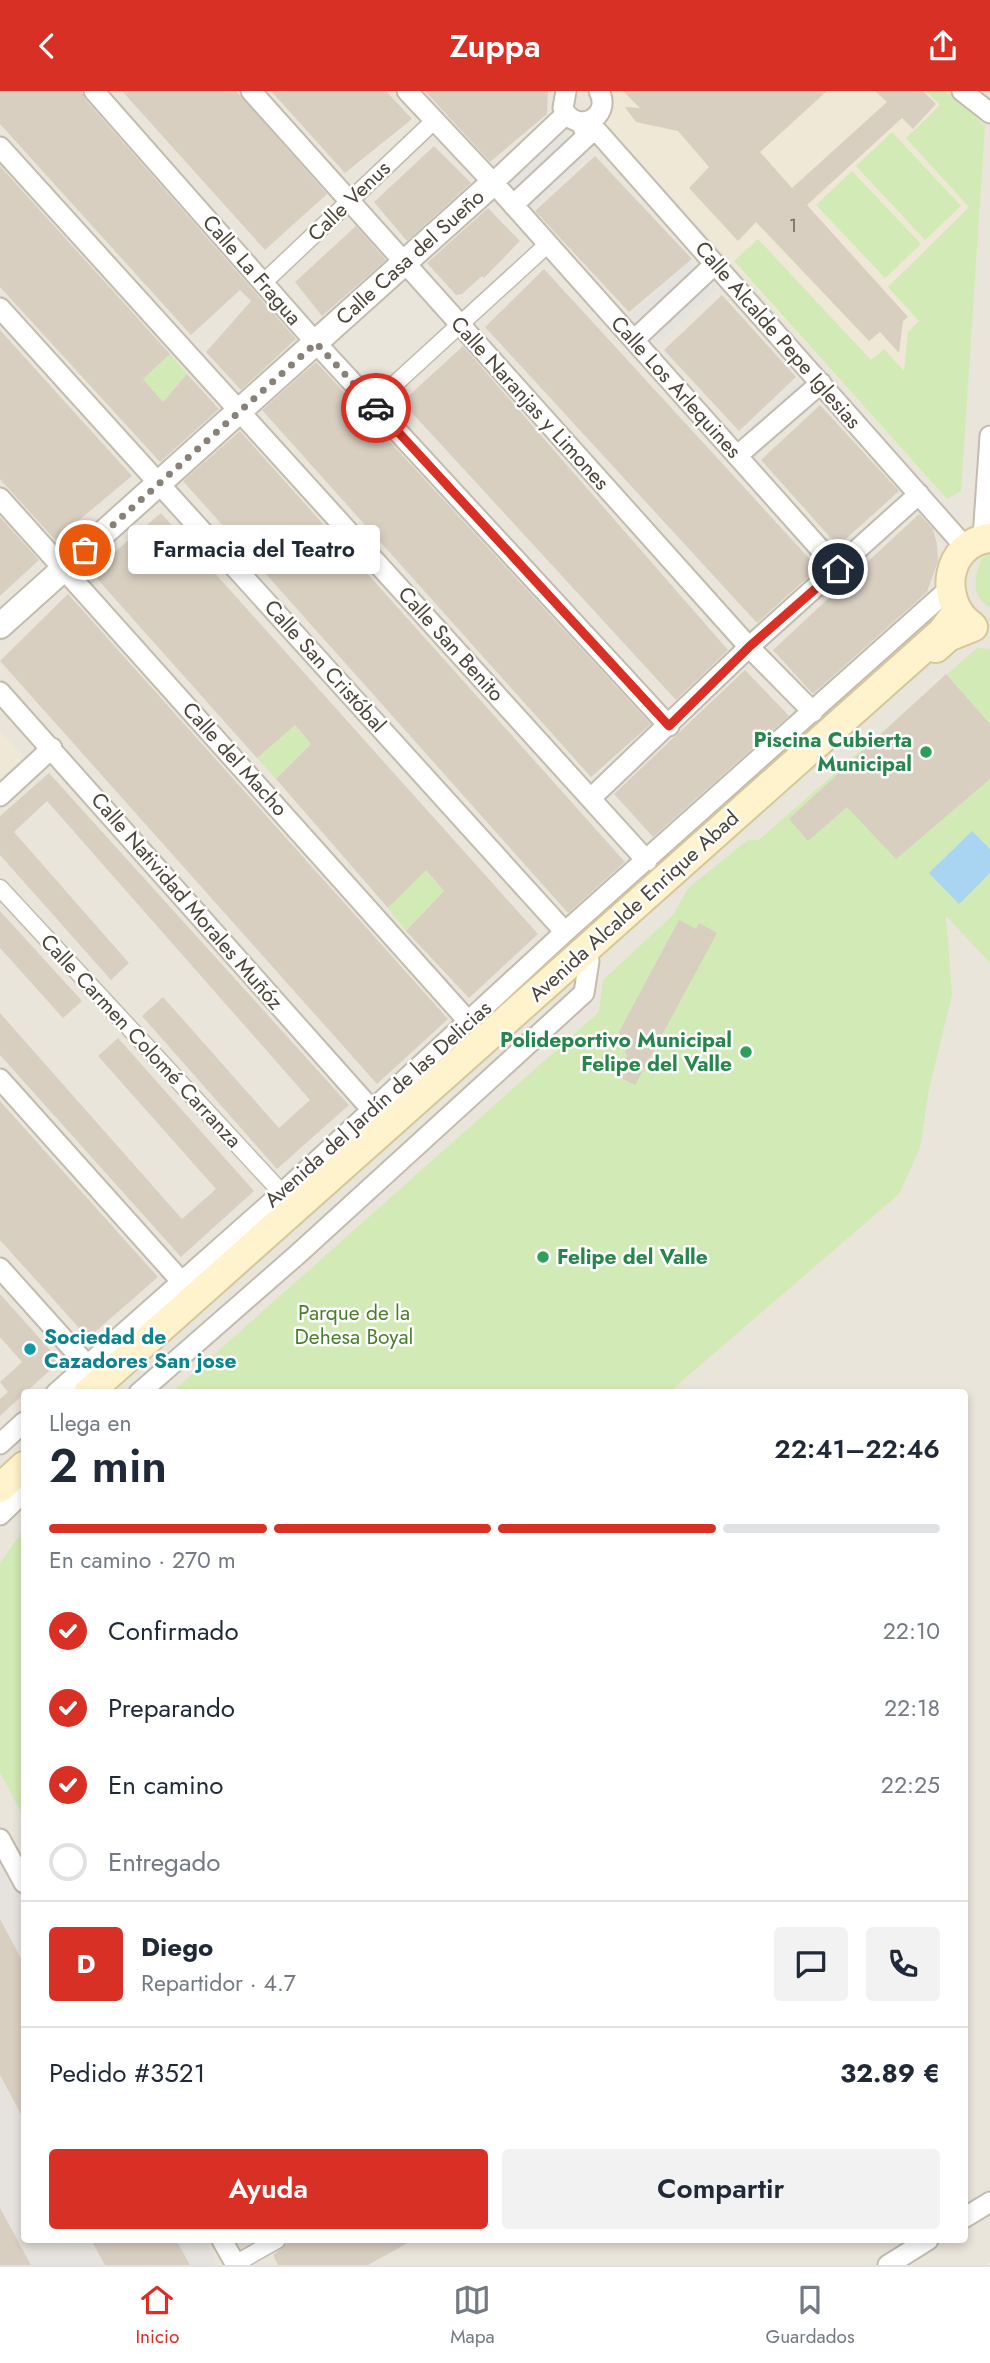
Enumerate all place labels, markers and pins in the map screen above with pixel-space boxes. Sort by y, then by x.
pin [55,520,115,580]
callout: Farmacia del Teatro [127,525,379,575]
pin [808,539,868,599]
place label: Piscina Cubierta Municipal [753,725,912,779]
marker: Piscina Cubierta Municipal [918,744,934,760]
place label: Polideportivo Municipal Felipe del Valle [500,1025,732,1079]
marker: Polideportivo Municipal Felipe del Valle [738,1044,754,1060]
place label: Felipe del Valle [557,1242,708,1272]
marker: Felipe del Valle [535,1249,551,1265]
place label: Sociedad de Cazadores San jose [44,1322,236,1376]
marker: Sociedad de Cazadores San jose [22,1341,38,1357]

